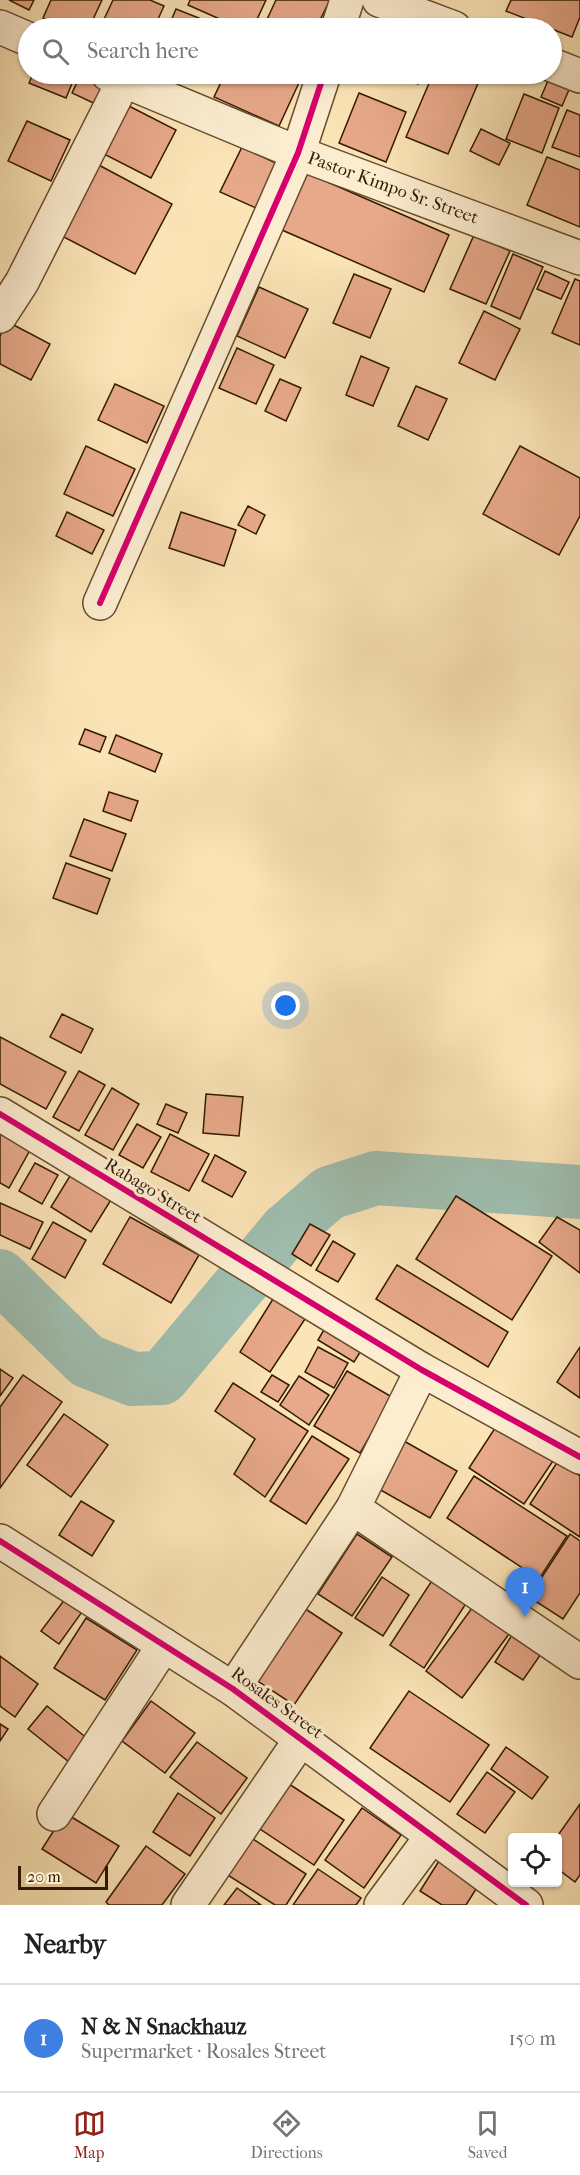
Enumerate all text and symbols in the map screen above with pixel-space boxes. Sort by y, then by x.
search box [18,18,562,84]
icon: search [39,35,72,68]
text: Search here [87,38,199,64]
street label: Pastor Kimpo Sr. Street [305,147,482,229]
your location [271,991,300,1020]
street label: Rabago Street [101,1154,206,1228]
pin: 1 [506,1568,544,1617]
street label: Rosales Street [227,1663,328,1744]
map controls [508,1833,562,1887]
button: locate [508,1833,562,1887]
scale bar [18,1863,108,1890]
text: 20 m [27,1867,61,1886]
text: Nearby [24,1929,106,1960]
text: N & N Snackhauz [81,2014,246,2040]
text: 1 [40,2027,47,2050]
text: 150 m [508,2027,556,2050]
text: Supermarket · Rosales Street [81,2040,326,2063]
tab: Map [73,2107,106,2162]
tab: Directions [251,2107,323,2162]
tab: Saved [468,2107,507,2162]

